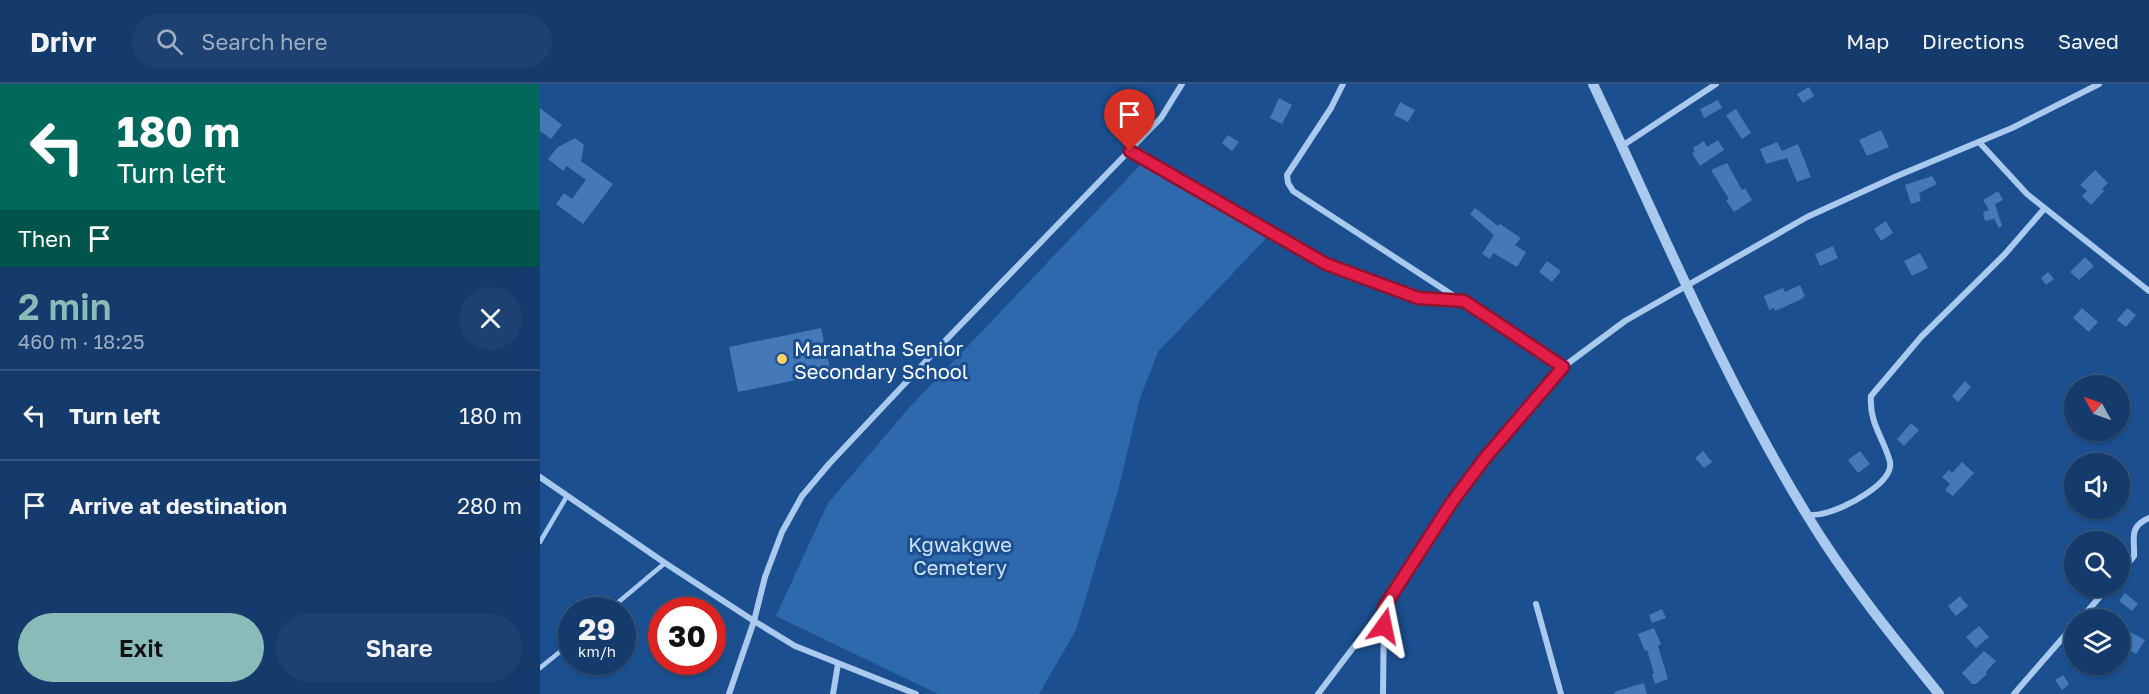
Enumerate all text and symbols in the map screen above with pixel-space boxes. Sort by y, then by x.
search box [132,14,552,68]
text: Drivr [30,25,96,58]
icon: search [153,25,186,58]
text: Search here [201,28,327,55]
text: Map [1846,28,1889,54]
text: Directions [1922,28,2025,54]
text: Saved [2058,28,2119,54]
pin [1104,89,1155,151]
icon: arrive [1113,98,1146,131]
text: 180 m [117,106,240,156]
icon: left [18,108,96,186]
text: Turn left [117,157,226,189]
icon: arrive [83,222,116,255]
text: Then [18,225,71,252]
text: 2 min [18,285,112,328]
button: close [459,287,522,350]
text: 460 m · 18:25 [18,329,145,353]
place label: Maranatha Senior Secondary School [794,336,968,383]
marker: Maranatha Senior Secondary School [775,352,789,366]
north arrow [2064,375,2130,441]
map controls [2064,375,2130,675]
icon: left [18,399,51,432]
text: Turn left [69,402,160,429]
text: 180 m [459,402,522,429]
button: sound [2064,453,2130,519]
icon: arrive [18,489,51,522]
text: Arrive at destination [69,492,287,519]
text: 280 m [457,492,522,519]
button: search [2064,531,2130,597]
park label: Kgwakgwe Cemetery [908,532,1012,579]
position arrow [1352,594,1416,658]
speed limit sign: 30 [648,597,726,675]
button: layers [2064,609,2130,675]
text: 29 [578,611,616,647]
button: Exit [18,613,264,682]
button: Share [276,613,522,682]
text: km/h [578,642,616,660]

